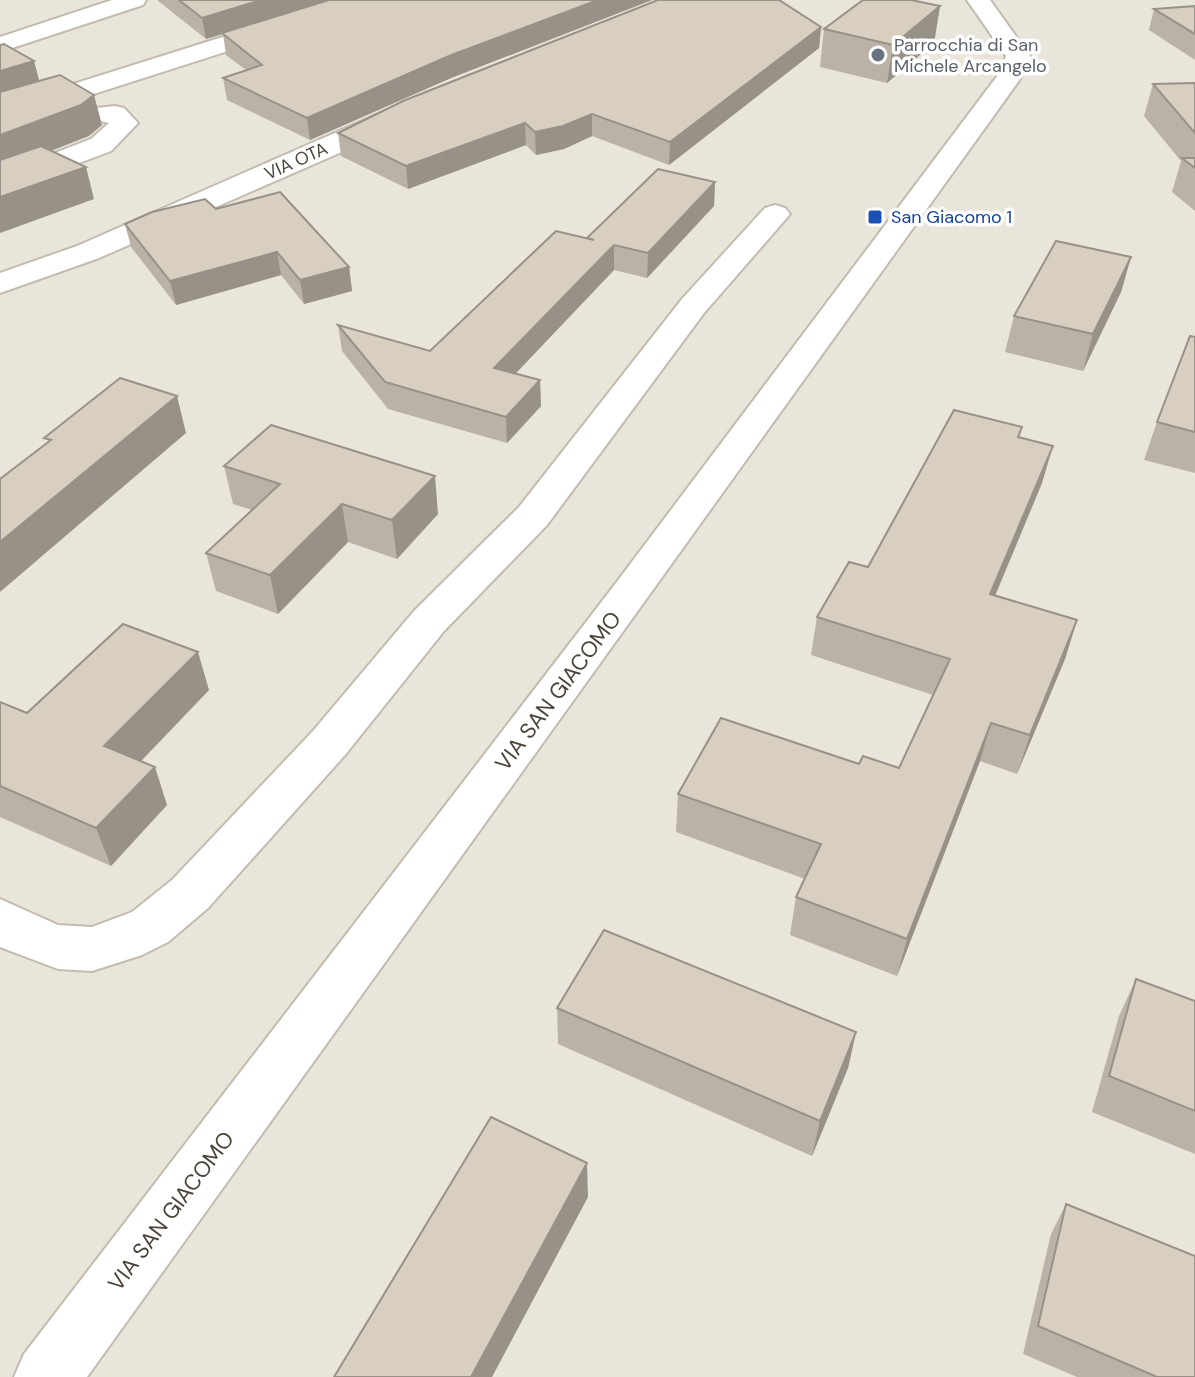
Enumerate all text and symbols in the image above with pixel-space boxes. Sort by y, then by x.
place label: Parrocchia di San Michele Arcangelo [894,33,1047,78]
marker: Parrocchia di San Michele Arcangelo [869,46,887,64]
street label: VIA OTA [261,136,331,186]
place label: San Giacomo 1 [891,205,1012,229]
marker: San Giacomo 1 [866,208,884,226]
street label: VIA SAN GIACOMO [488,605,628,777]
street label: VIA SAN GIACOMO [101,1125,241,1297]

